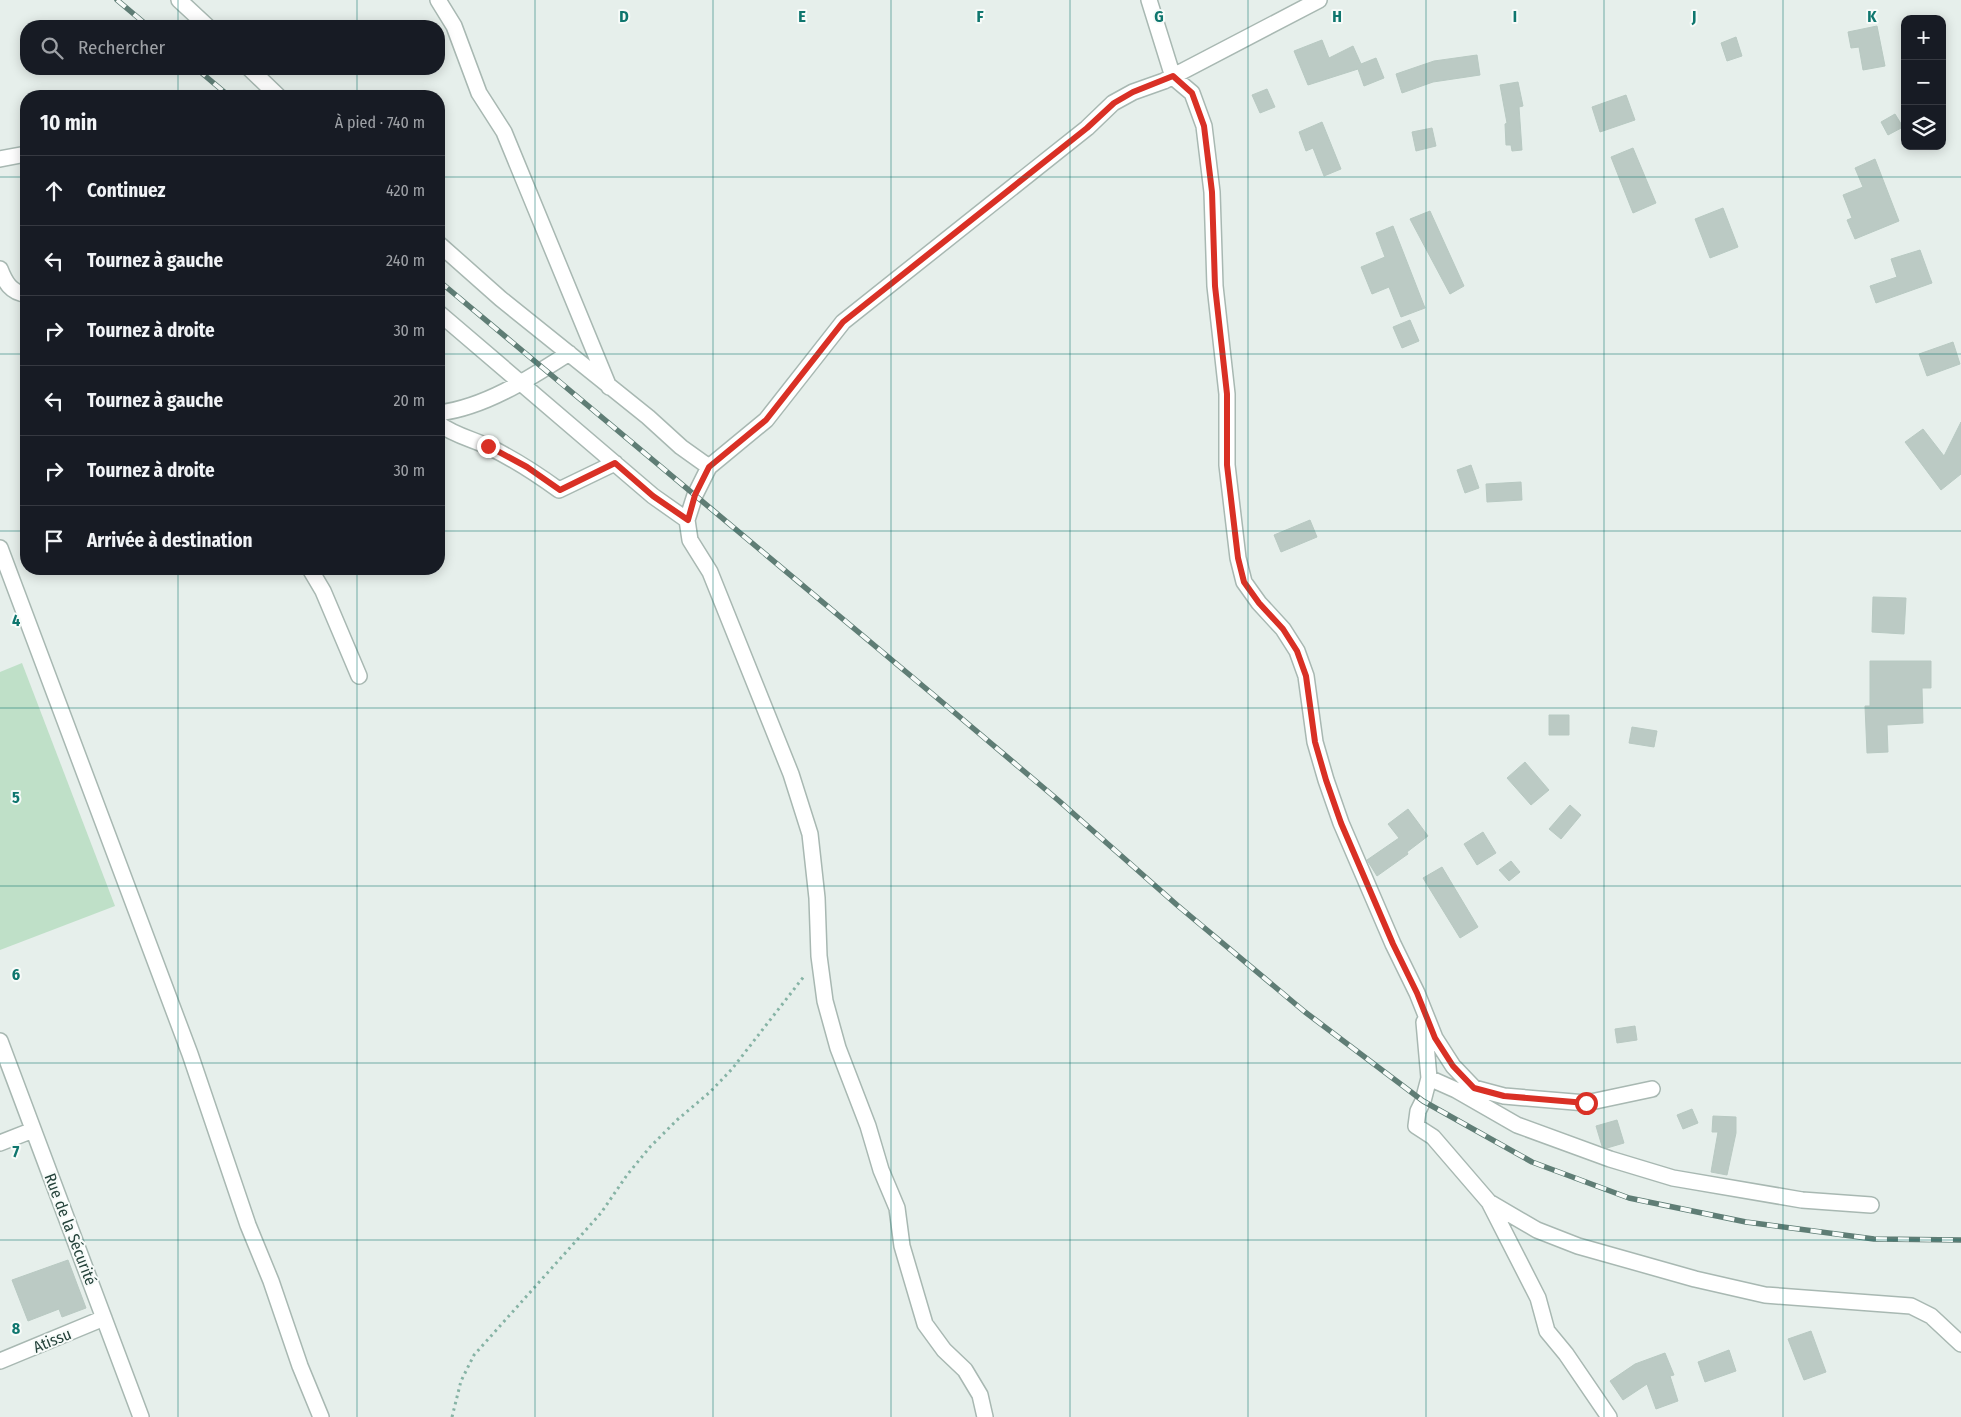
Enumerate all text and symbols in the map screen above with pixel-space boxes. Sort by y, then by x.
text: D [619,7,629,26]
text: E [798,7,806,26]
text: F [976,7,984,26]
text: G [1154,7,1164,26]
text: H [1332,7,1342,26]
text: I [1513,7,1517,26]
text: J [1691,7,1696,26]
text: K [1867,7,1877,26]
map controls [1901,15,1946,150]
button: + [1901,15,1946,60]
search box [20,20,445,75]
icon: search [38,34,66,62]
text: Rechercher [78,36,165,59]
button: − [1901,60,1946,105]
button: layers [1901,105,1946,150]
text: 10 min [40,110,97,136]
text: À pied · 740 m [335,113,425,132]
icon: ahead [40,177,68,205]
text: Continuez [87,179,166,202]
text: 420 m [386,181,425,200]
icon: left [40,247,68,275]
text: Tournez à gauche [87,249,223,272]
text: 240 m [386,251,425,270]
icon: right [40,317,68,345]
text: Tournez à droite [87,319,215,342]
text: 30 m [393,321,425,340]
icon: left [40,387,68,415]
text: Tournez à gauche [87,389,223,412]
text: 20 m [394,391,425,410]
route end [477,435,500,458]
icon: right [40,457,68,485]
text: Tournez à droite [87,459,215,482]
text: 30 m [393,461,425,480]
icon: arrive [40,527,68,555]
text: Arrivée à destination [87,529,253,552]
text: 4 [12,611,20,630]
text: 5 [12,788,20,807]
text: 6 [12,965,20,984]
route start [1575,1092,1598,1115]
text: 7 [13,1142,20,1161]
street label: Rue de la Sécurité [40,1171,101,1288]
text: 8 [12,1319,21,1338]
street label: Atissu [30,1324,74,1357]

